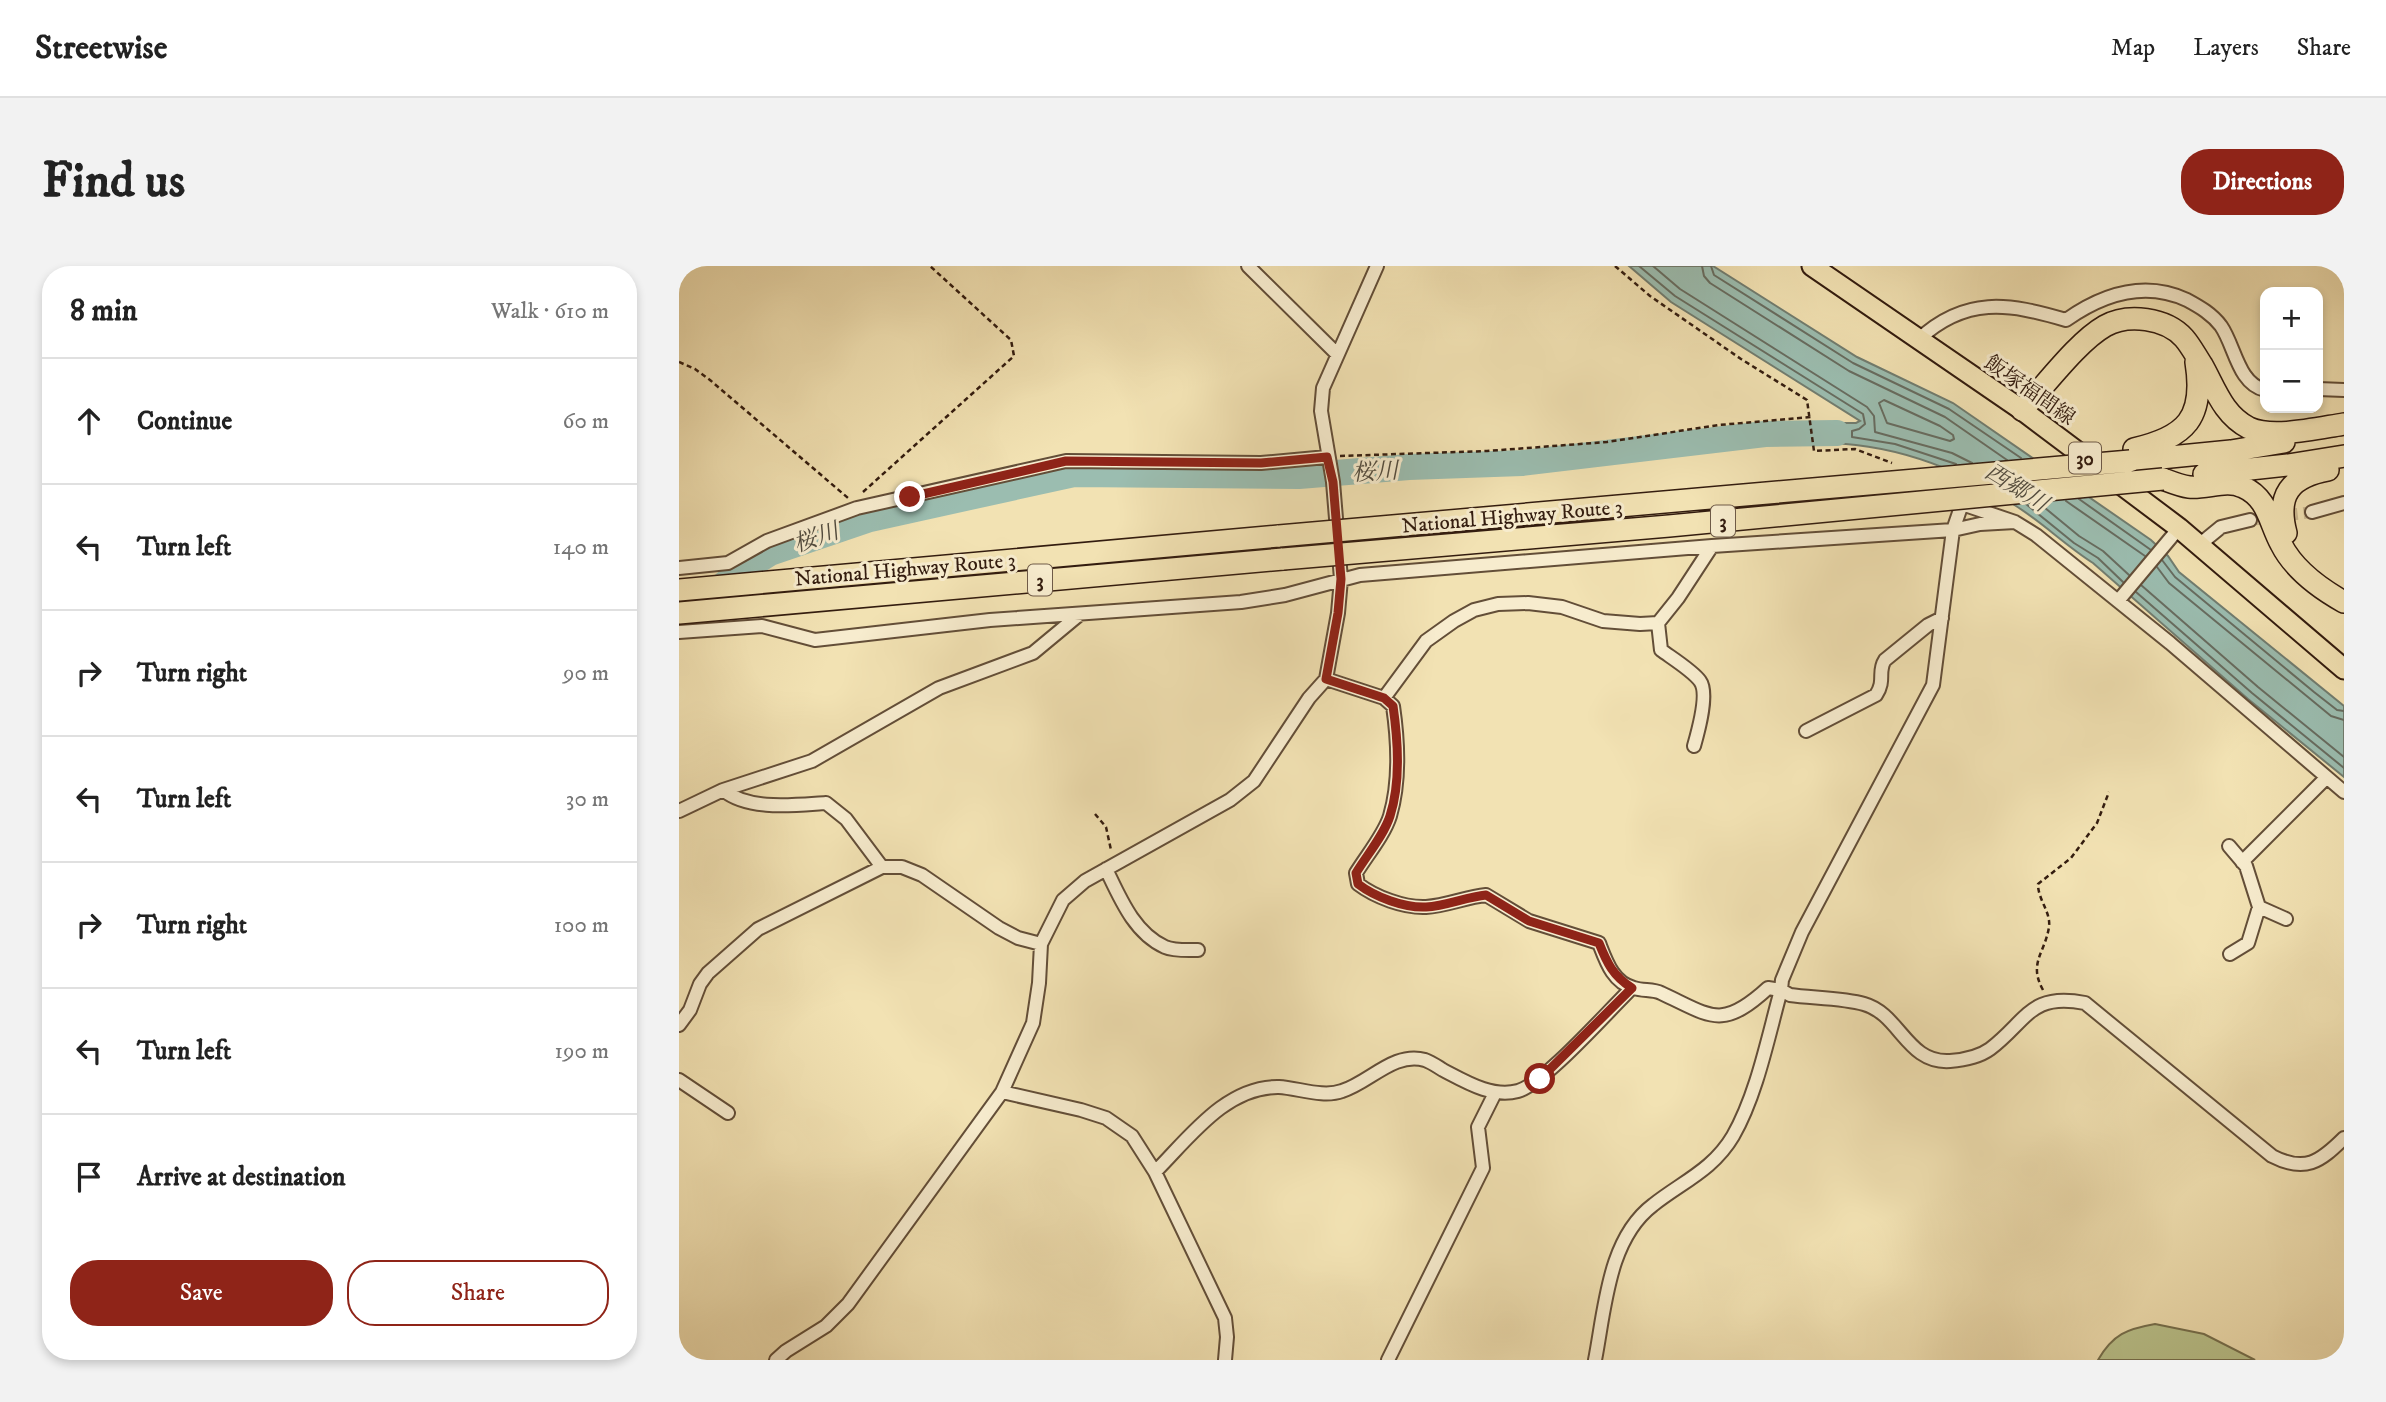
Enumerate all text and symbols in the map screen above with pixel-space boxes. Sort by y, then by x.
text: Streetwise [35,28,167,69]
text: Map [2111,33,2155,63]
text: Layers [2193,33,2259,63]
text: Share [2297,33,2351,63]
button: Directions [2181,149,2344,215]
text: Find us [42,151,185,213]
map controls [2260,287,2323,413]
button: + [2260,287,2323,350]
text: 8 min [70,293,137,330]
text: Walk · 610 m [491,297,609,326]
street label: 飯塚福間線 [1979,350,2080,432]
button: − [2260,350,2323,413]
icon: ahead [70,402,108,440]
text: Continue [137,405,232,438]
text: 60 m [562,407,609,436]
road number: 30 [2069,442,2101,474]
water label: 桜川 [1351,457,1402,488]
water label: 西郷川 [1979,458,2056,520]
route end [894,481,925,512]
street label: National Highway Route 3 [1401,494,1624,540]
road number: 3 [1711,506,1735,536]
water label: 桜川 [790,516,846,560]
icon: left [70,528,108,566]
text: Turn left [137,531,231,564]
text: 140 m [553,533,609,562]
street label: National Highway Route 3 [794,547,1017,593]
road number: 3 [1028,564,1052,596]
icon: right [70,654,108,692]
text: Turn right [137,657,247,690]
text: 90 m [563,659,609,688]
icon: left [70,780,108,818]
text: Turn left [137,783,231,816]
text: 30 m [566,785,609,814]
icon: right [70,906,108,944]
text: Turn right [137,909,247,942]
text: 100 m [554,911,609,940]
icon: left [70,1032,108,1070]
text: Turn left [137,1035,231,1068]
text: 190 m [555,1037,609,1066]
route start [1524,1063,1555,1094]
icon: arrive [70,1158,108,1196]
text: Arrive at destination [137,1161,346,1194]
button: Save [70,1260,333,1326]
button: Share [347,1260,609,1326]

